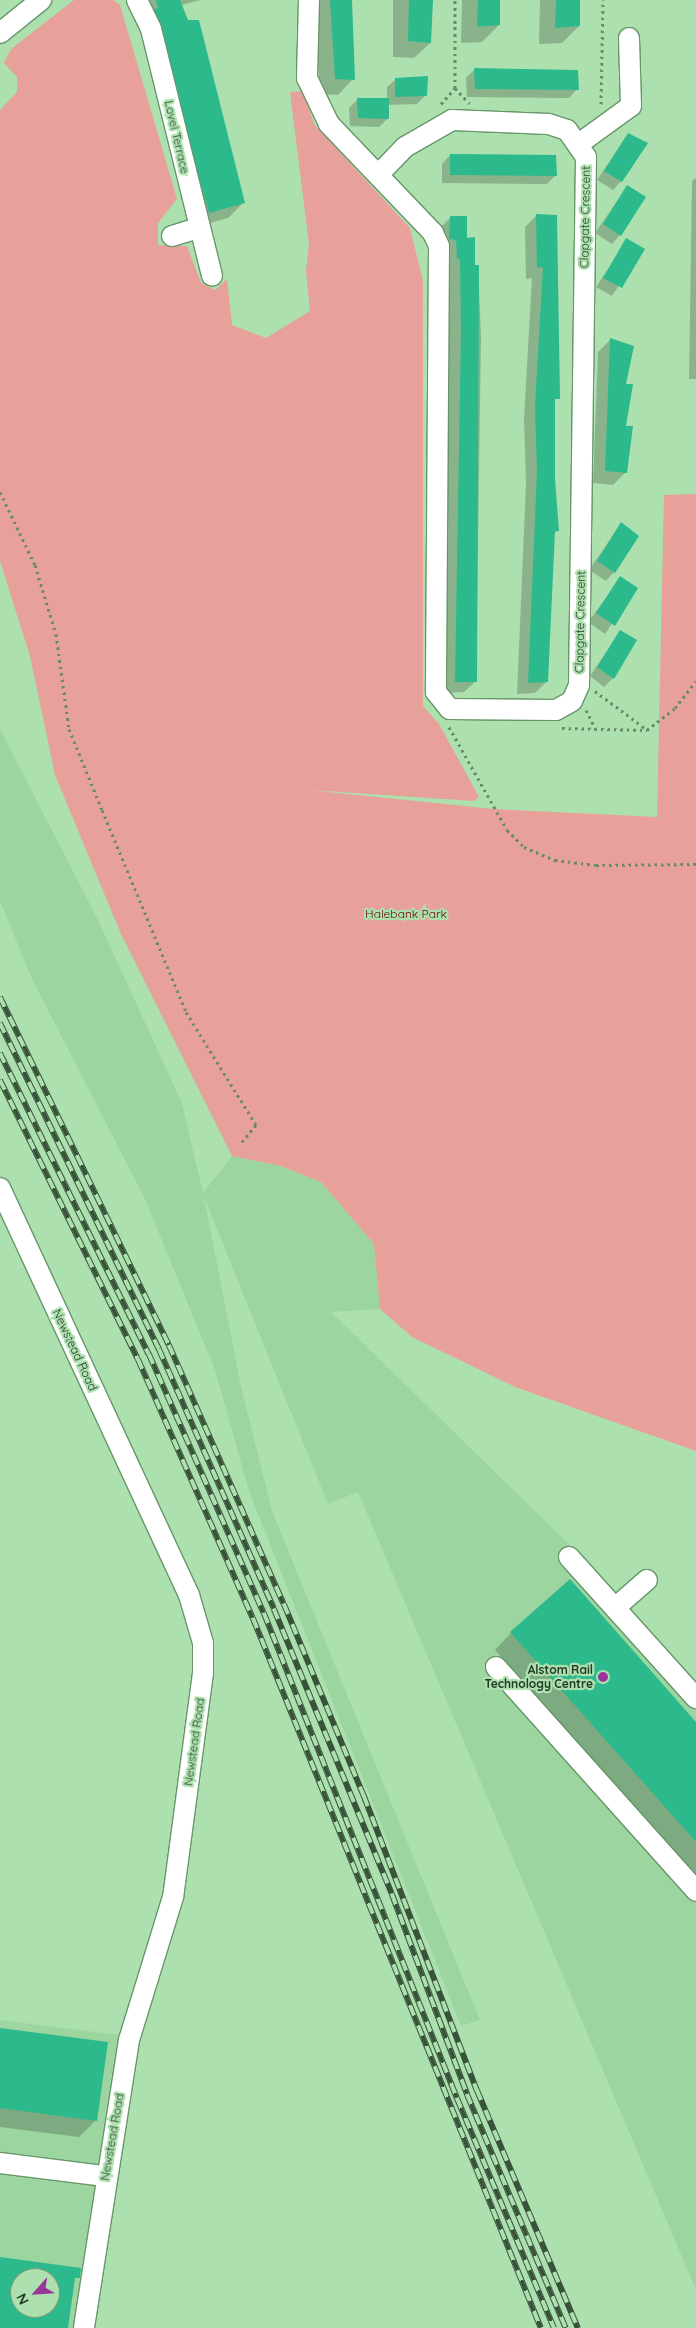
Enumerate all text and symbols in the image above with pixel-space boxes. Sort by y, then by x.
street label: Lovel Terrace [162,99,192,175]
street label: Clapgate Crescent [577,166,593,268]
street label: Clapgate Crescent [572,571,588,673]
park label: Halebank Park [365,907,447,921]
street label: Newstead Road [50,1307,100,1393]
place label: Alstom Rail Technology Centre [485,1663,593,1691]
marker: Alstom Rail Technology Centre [597,1671,609,1683]
street label: Newstead Road [181,1697,207,1787]
street label: Newstead Road [97,2092,127,2182]
north arrow [10,2268,60,2318]
text: N [12,2291,33,2308]

